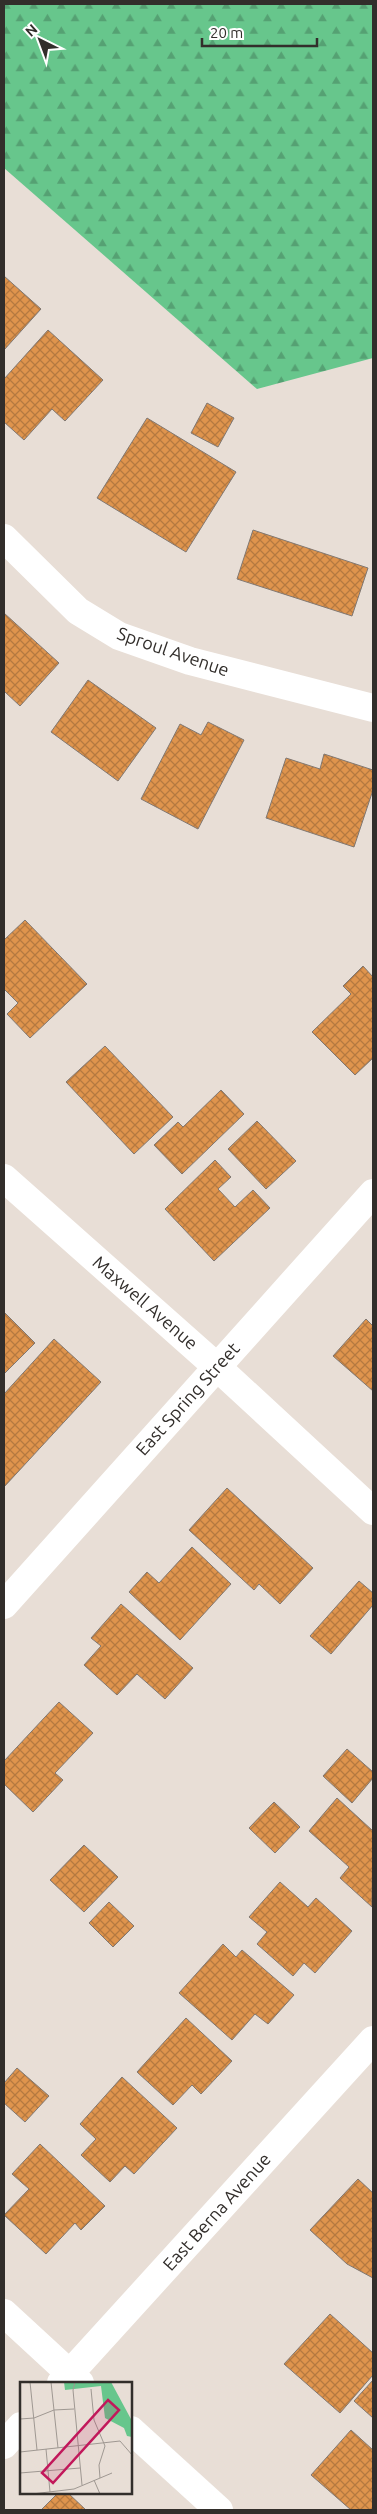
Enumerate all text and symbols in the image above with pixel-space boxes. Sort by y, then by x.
north arrow [15,15,65,65]
scale bar [202,15,317,47]
text: N [22,21,41,40]
text: 20 m [210,24,243,41]
street label: Sproul Avenue [115,623,232,680]
street label: Maxwell Avenue [89,1251,202,1353]
street label: East Spring Street [131,1338,243,1459]
street label: East Berna Avenue [158,2149,274,2274]
inset map [20,2382,132,2494]

